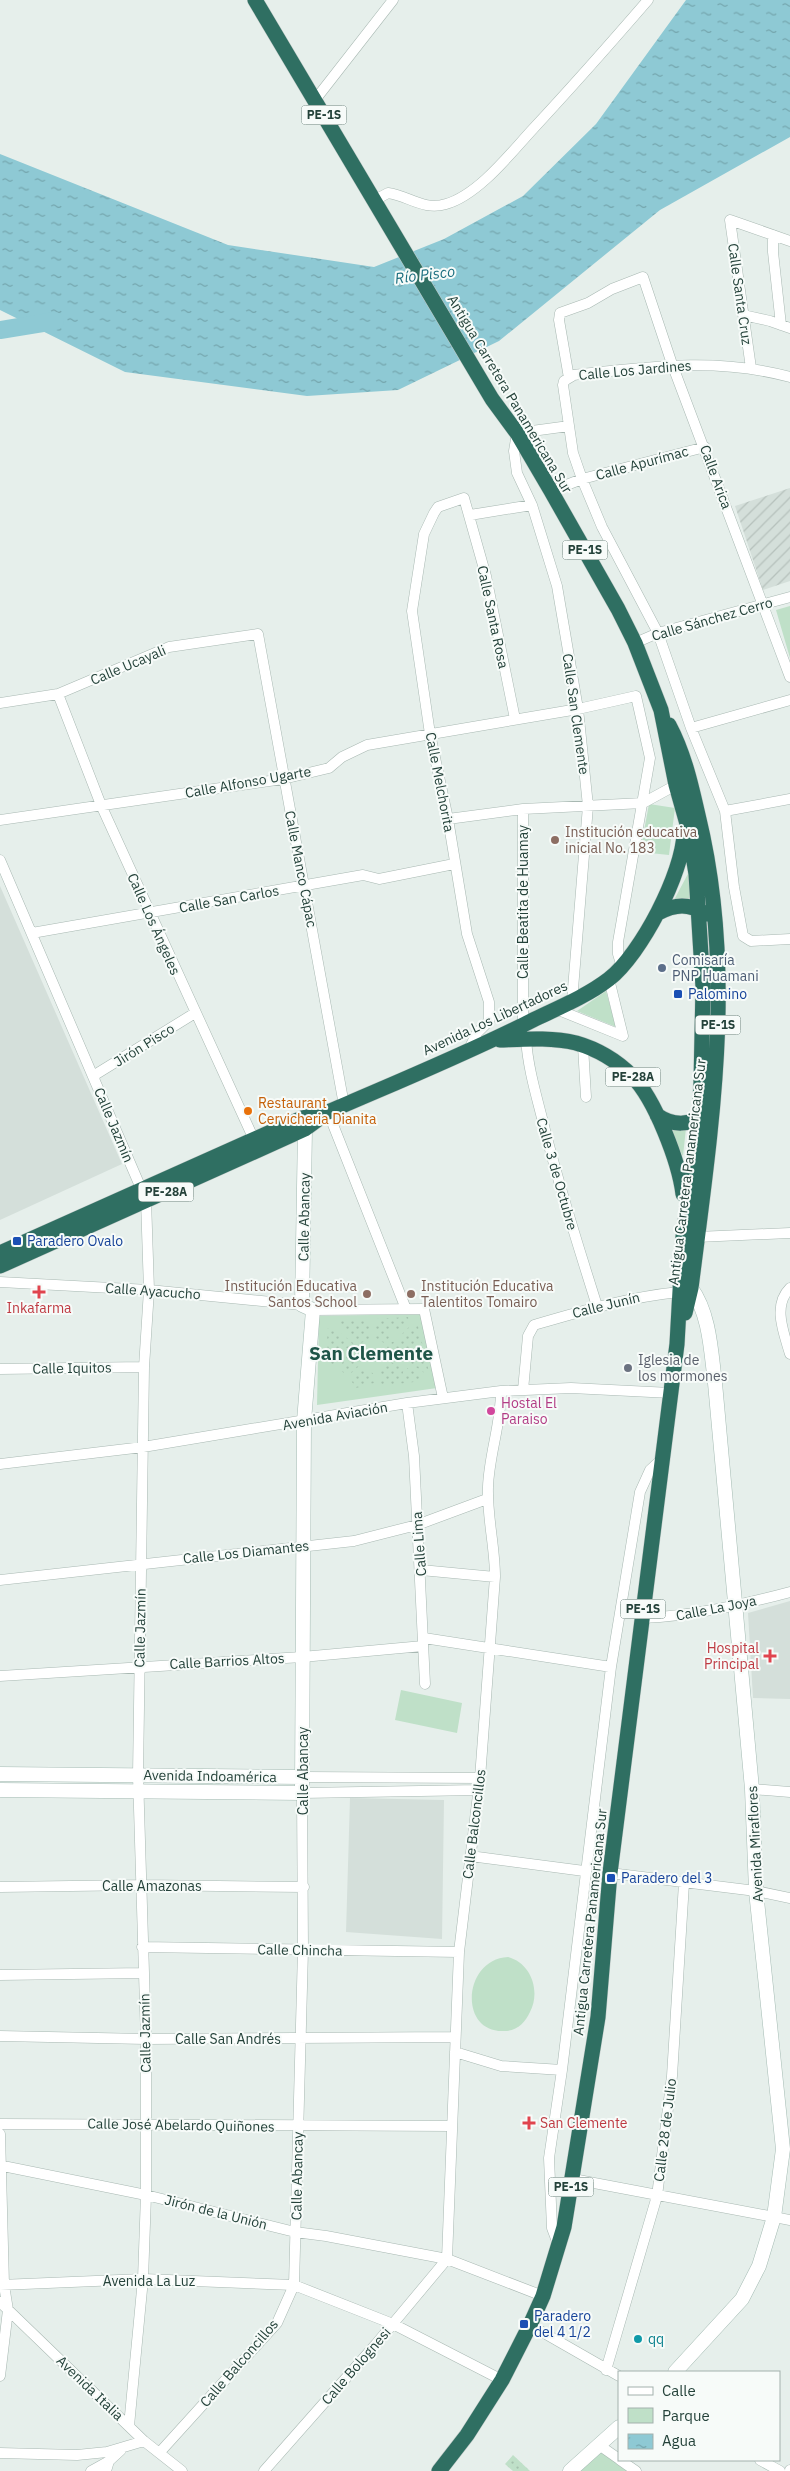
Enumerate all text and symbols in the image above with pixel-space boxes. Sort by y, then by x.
road number: PE-1S [302,106,346,124]
street label: Calle Santa Cruz [724,242,756,346]
water label: Río Pisco [394,261,456,288]
street label: Antigua Carretera Panamericana Sur [444,292,576,496]
street label: Calle Los Jardines [578,356,692,384]
street label: Calle Apurímac [594,442,690,484]
street label: Calle Arica [696,443,736,512]
road number: PE-1S [562,540,608,560]
street label: Calle Santa Rosa [473,564,513,671]
street label: Calle Sánchez Cerro [649,593,775,645]
street label: Calle Ucayali [88,641,168,689]
street label: Calle San Clemente [559,652,593,776]
street label: Calle Melchorita [421,730,459,834]
street label: Calle Alfonso Ugarte [184,762,313,802]
street label: Calle Manco Cápac [281,809,321,929]
place label: Institución educativa inicial No. 183 [565,823,698,857]
street label: Calle Beatita de Huamay [514,825,532,979]
marker: Institución educativa inicial No. 183 [549,834,561,846]
street label: Calle Los Ángeles [123,870,186,978]
street label: Calle San Carlos [178,881,281,917]
place label: Comisaría PNP Huamani [672,951,759,985]
marker: Comisaría PNP Huamani [656,962,668,974]
street label: Avenida Los Libertadores [420,976,570,1059]
place label: Palomino [688,985,747,1003]
marker: Palomino [672,988,684,1000]
road number: PE-1S [696,1016,740,1034]
street label: Jirón Pisco [110,1019,178,1071]
street label: Antigua Carretera Panamericana Sur [664,1058,710,1286]
road number: PE-28A [606,1068,660,1086]
street label: Calle Jazmín [90,1085,138,1165]
place label: Restaurant Cervicheria Dianita [258,1094,377,1128]
marker: Restaurant Cervicheria Dianita [242,1105,254,1117]
street label: Calle 3 de Octubre [532,1116,582,1233]
street label: Calle Abancay [294,1173,314,1261]
road number: PE-28A [138,1182,194,1202]
place label: Paradero Ovalo [27,1232,123,1250]
marker: Paradero Ovalo [11,1235,23,1247]
place label: Institución Educativa Santos School [225,1277,358,1311]
place label: Institución Educativa Talentitos Tomairo [421,1277,554,1311]
street label: Calle Ayacucho [105,1279,201,1303]
marker: Inkafarma [33,1286,45,1298]
marker: Institución Educativa Santos School [361,1288,373,1300]
marker: Institución Educativa Talentitos Tomairo [405,1288,417,1300]
street label: Calle Junín [570,1288,642,1322]
place label: Inkafarma [6,1299,72,1317]
district label: San Clemente [309,1341,433,1365]
place label: Iglesia de los mormones [638,1351,728,1385]
street label: Calle Iquitos [32,1358,112,1378]
marker: Iglesia de los mormones [622,1362,634,1374]
place label: Hostal El Paraiso [501,1394,557,1428]
street label: Avenida Aviación [281,1398,389,1434]
marker: Hostal El Paraiso [485,1405,497,1417]
street label: Calle Lima [408,1510,430,1577]
street label: Calle Los Diamantes [182,1536,310,1568]
street label: Calle Jazmín [130,1588,150,1668]
street label: Calle La Joya [674,1591,758,1625]
road number: PE-1S [620,1600,666,1618]
place label: Hospital Principal [704,1639,759,1673]
street label: Calle Barrios Altos [169,1649,285,1673]
marker: Hospital Principal [763,1649,777,1663]
street label: Calle Abancay [294,1727,312,1815]
street label: Avenida Indoamérica [143,1766,277,1786]
street label: Calle Balconcillos [458,1768,490,1880]
street label: Avenida Miraflores [743,1785,767,1903]
street label: Antigua Carretera Panamericana Sur [569,1808,611,2036]
place label: Paradero del 3 [621,1869,713,1887]
marker: Paradero del 3 [605,1872,617,1884]
street label: Calle Amazonas [102,1877,202,1895]
street label: Calle Chincha [257,1940,343,1960]
street label: Calle Jazmín [135,1993,155,2073]
street label: Calle San Andrés [175,2030,281,2048]
street label: Calle 28 de Julio [650,2077,680,2183]
street label: Calle José Abelardo Quiñones [87,2114,275,2136]
place label: San Clemente [540,2114,628,2132]
marker: San Clemente [522,2116,536,2130]
street label: Calle Abancay [287,2132,307,2220]
road number: PE-1S [548,2178,594,2196]
street label: Jirón de la Unión [163,2191,269,2233]
street label: Avenida La Luz [103,2272,196,2290]
place label: Paradero del 4 1/2 [534,2307,591,2341]
street label: Calle Balconcillos [196,2315,282,2411]
marker: Paradero del 4 1/2 [518,2318,530,2330]
street label: Calle Bolognesi [317,2324,395,2408]
place label: qq [648,2330,664,2348]
marker: qq [632,2333,644,2345]
street label: Avenida Italia [53,2352,128,2425]
legend [618,2371,780,2461]
text: Calle [662,2381,696,2400]
text: Parque [662,2406,710,2425]
text: Agua [662,2431,696,2450]

